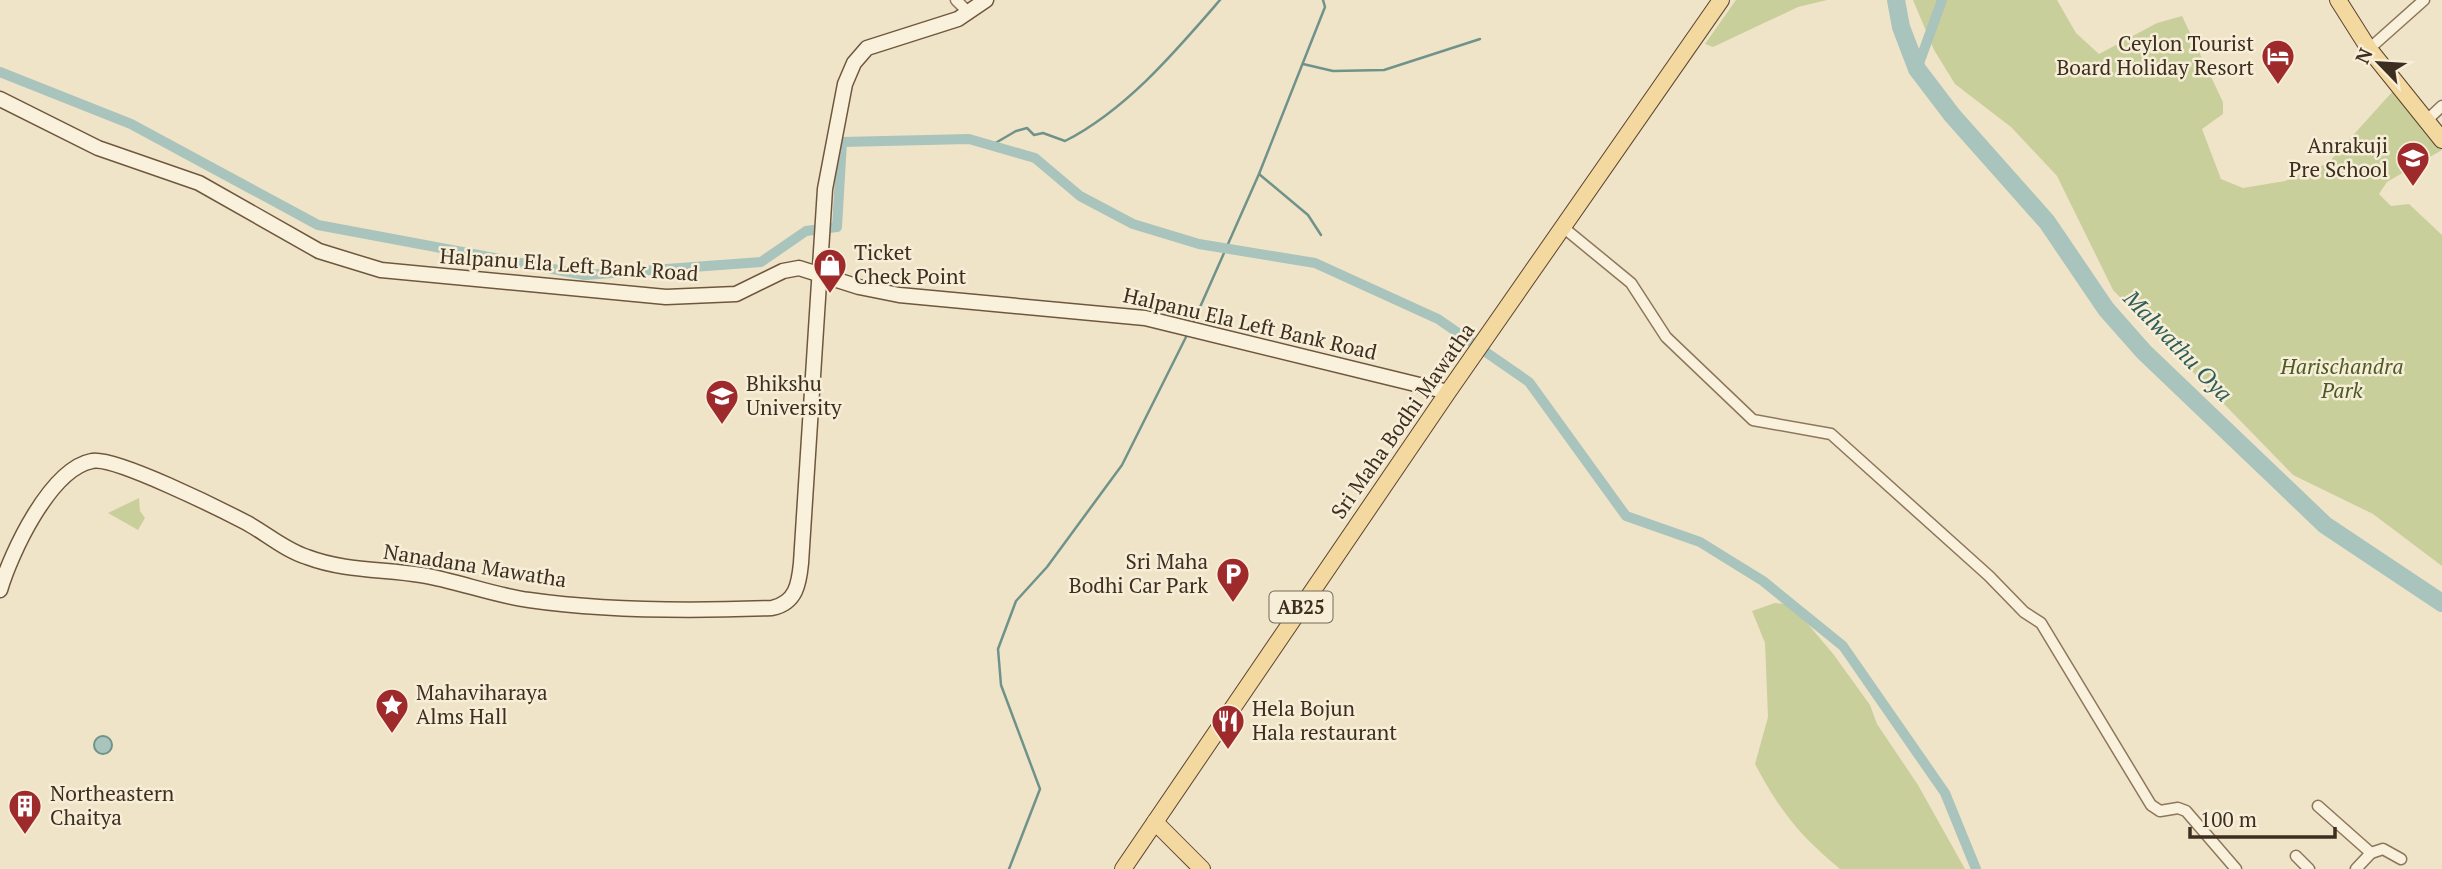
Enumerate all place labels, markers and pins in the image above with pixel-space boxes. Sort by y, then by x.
place label: Ceylon Tourist Board Holiday Resort [2056,29,2254,81]
hotel icon: Ceylon Tourist Board Holiday Resort [2259,37,2297,86]
place label: Anrakuji Pre School [2289,131,2388,183]
school or university icon: Anrakuji Pre School [2394,139,2432,188]
place label: Ticket Check Point [854,238,966,290]
shop icon: Ticket Check Point [811,246,849,295]
place label: Bhikshu University [746,369,842,421]
school or university icon: Bhikshu University [703,377,741,426]
place label: Sri Maha Bodhi Car Park [1069,547,1208,599]
parking icon: Sri Maha Bodhi Car Park [1214,555,1252,604]
place label: Mahaviharaya Alms Hall [416,678,548,730]
place icon: Mahaviharaya Alms Hall [373,686,411,735]
place label: Hela Bojun Hala restaurant [1252,694,1397,746]
restaurant icon: Hela Bojun Hala restaurant [1209,702,1247,751]
place label: Northeastern Chaitya [50,779,175,831]
building icon: Northeastern Chaitya [6,787,44,836]

